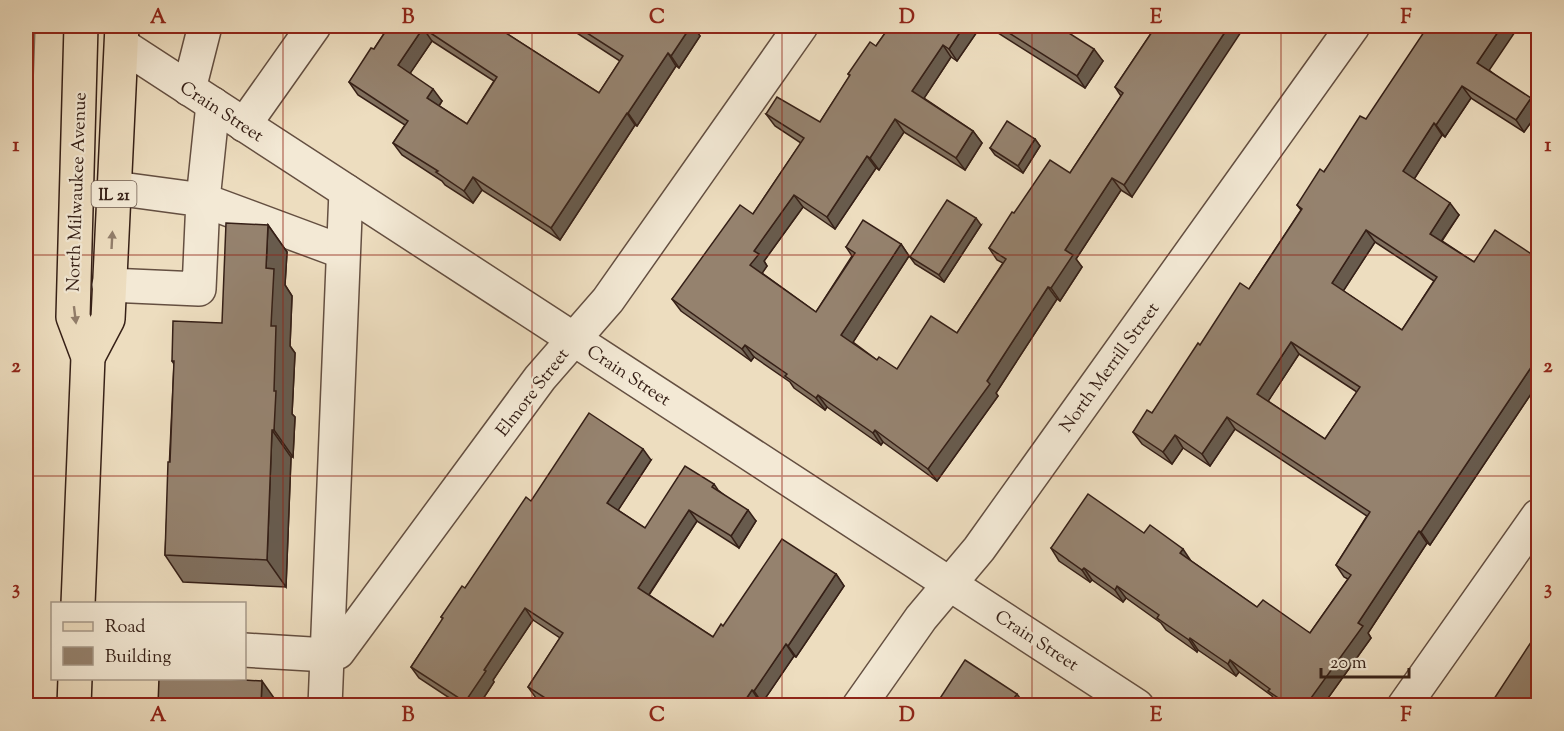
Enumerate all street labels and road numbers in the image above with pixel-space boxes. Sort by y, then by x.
street label: Crain Street [174,76,268,150]
street label: North Milwaukee Avenue [62,92,94,292]
road number: IL 21 [92,181,136,207]
street label: North Merrill Street [1055,298,1167,438]
street label: Crain Street [581,340,675,414]
street label: Elmore Street [491,344,576,443]
street label: Crain Street [989,605,1083,679]

